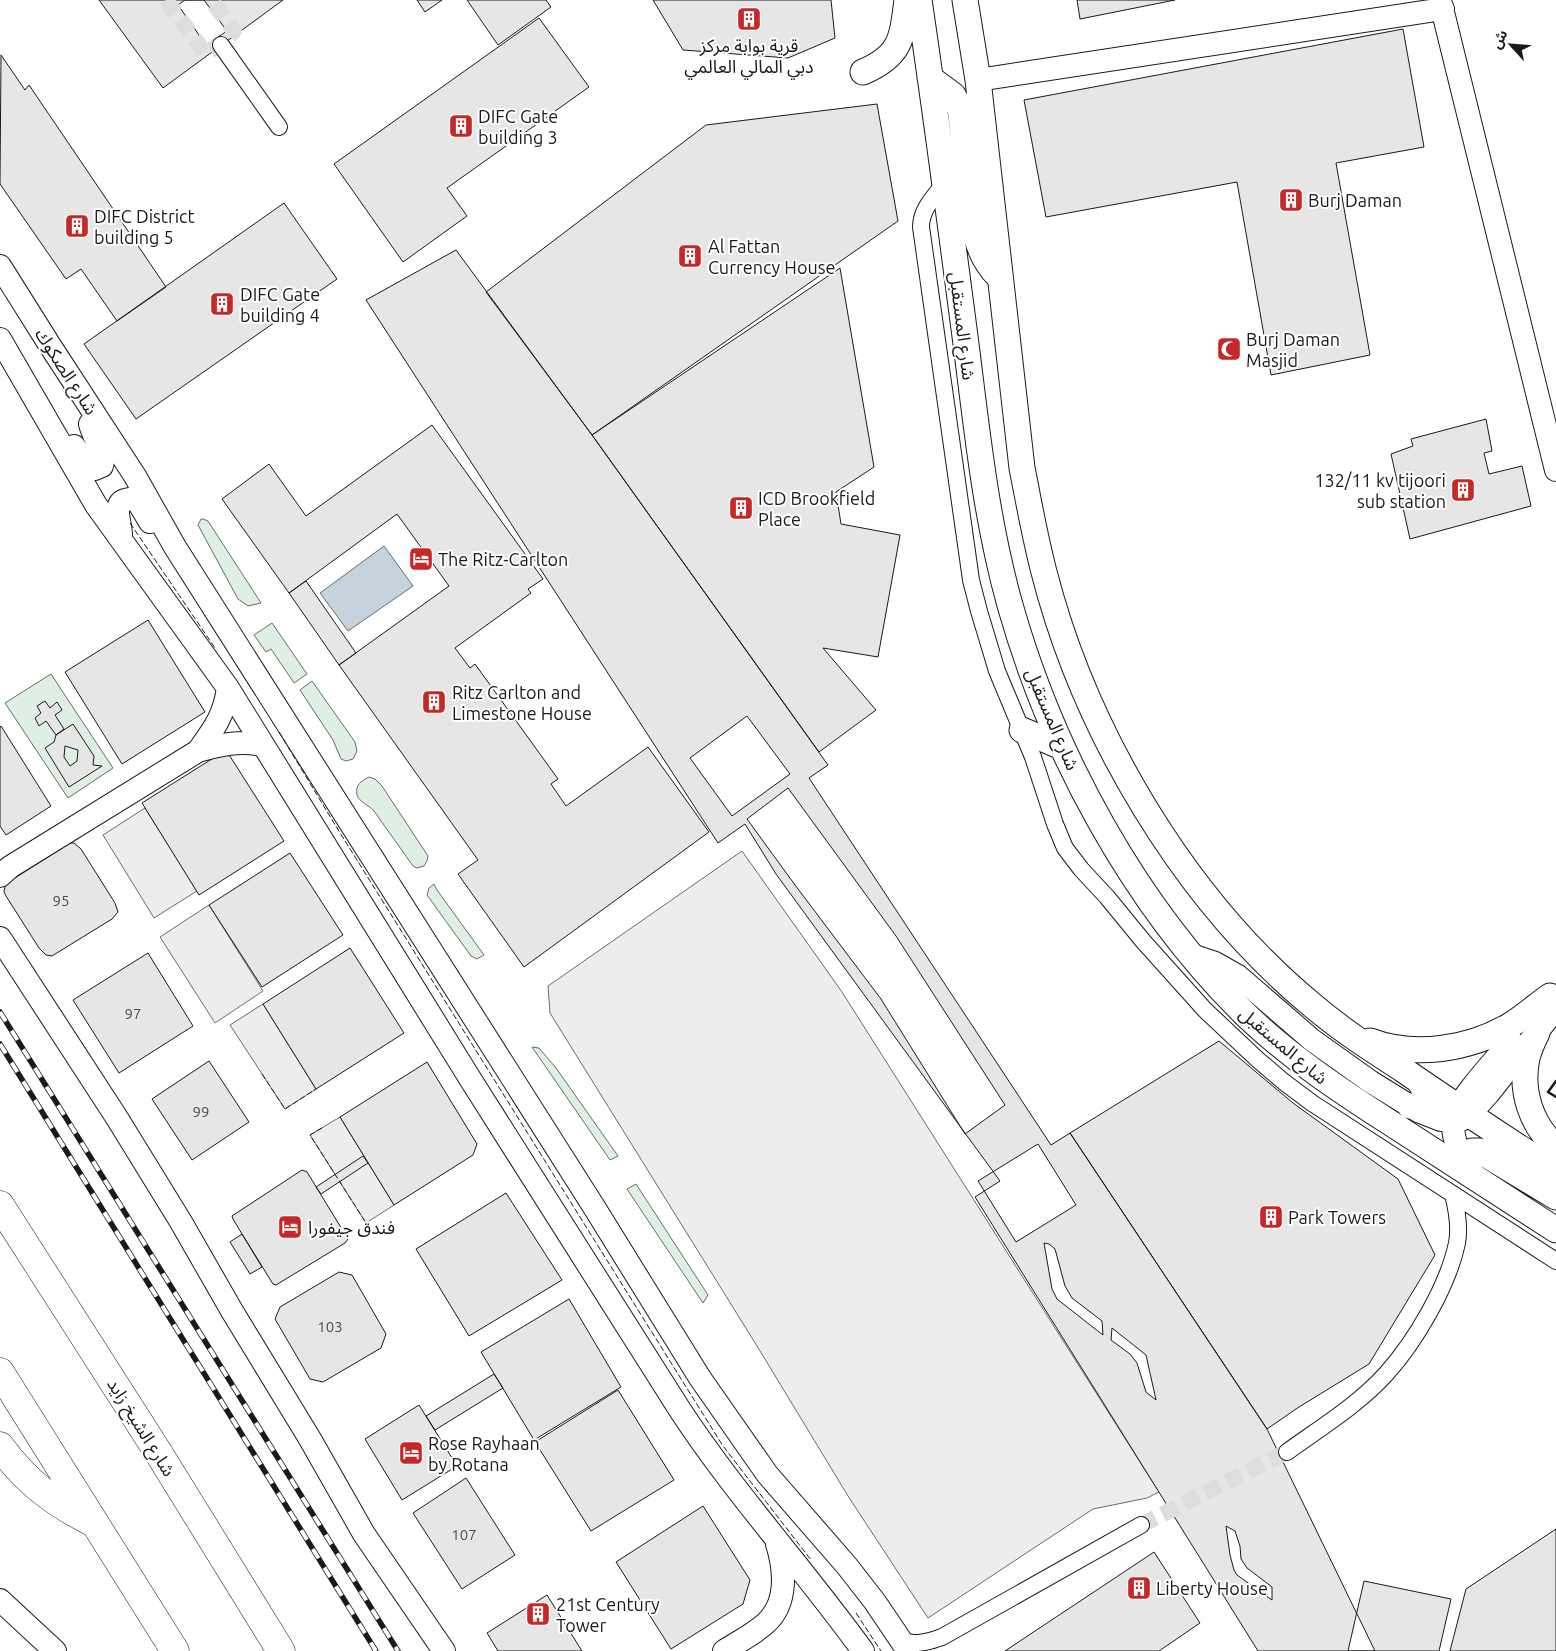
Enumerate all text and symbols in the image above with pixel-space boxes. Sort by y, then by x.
building icon: قرية بوابة مركز دبي المالي العالمي [736,6,762,32]
north arrow [1486,20,1536,70]
text: ش [1488,27,1511,51]
place label: قرية بوابة مركز دبي المالي العالمي [684,35,814,80]
place label: DIFC Gate building 3 [478,106,558,147]
building icon: DIFC Gate building 3 [448,113,474,139]
building icon: Burj Daman [1278,187,1304,213]
place label: Burj Daman [1308,190,1402,210]
place label: DIFC District building 5 [94,206,195,247]
building icon: DIFC District building 5 [64,213,90,239]
place label: Al Fattan Currency House [708,236,835,277]
building icon: Al Fattan Currency House [677,243,703,269]
street label: شارع المستقبل [941,271,980,382]
place label: DIFC Gate building 4 [240,284,320,325]
building icon: DIFC Gate building 4 [209,291,235,317]
street label: شارع الصكوك [28,324,102,421]
place label: Burj Daman Masjid [1246,329,1340,370]
mosque icon: Burj Daman Masjid [1216,336,1242,362]
place label: 132/11 kv tijoori sub station [1314,470,1446,511]
building icon: 132/11 kv tijoori sub station [1450,477,1476,503]
place label: ICD Brookfield Place [758,488,875,529]
building icon: ICD Brookfield Place [728,495,754,521]
hotel icon: The Ritz-Carlton [408,546,434,572]
place label: The Ritz-Carlton [438,549,568,569]
street label: شارع المستقبل [1018,665,1083,775]
place label: Ritz Carlton and Limestone House [452,682,592,723]
building icon: Ritz Carlton and Limestone House [421,689,447,715]
house number: 95 [53,892,69,909]
street label: شارع المستقبل [1233,1002,1332,1091]
house number: 97 [125,1005,141,1022]
house number: 99 [193,1103,209,1120]
building icon: Park Towers [1258,1204,1284,1230]
place label: Park Towers [1288,1207,1386,1227]
hotel icon: فندق جيفورا [277,1214,303,1240]
place label: فندق جيفورا [308,1217,395,1239]
house number: 103 [317,1318,343,1335]
street label: شارع الشيخ زايد [100,1374,180,1482]
place label: Rose Rayhaan by Rotana [428,1433,540,1474]
hotel icon: Rose Rayhaan by Rotana [398,1440,424,1466]
house number: 107 [451,1526,477,1543]
building icon: Liberty House [1126,1575,1152,1601]
place label: Liberty House [1156,1578,1268,1598]
place label: 21st Century Tower [556,1594,660,1635]
building icon: 21st Century Tower [525,1601,551,1627]

